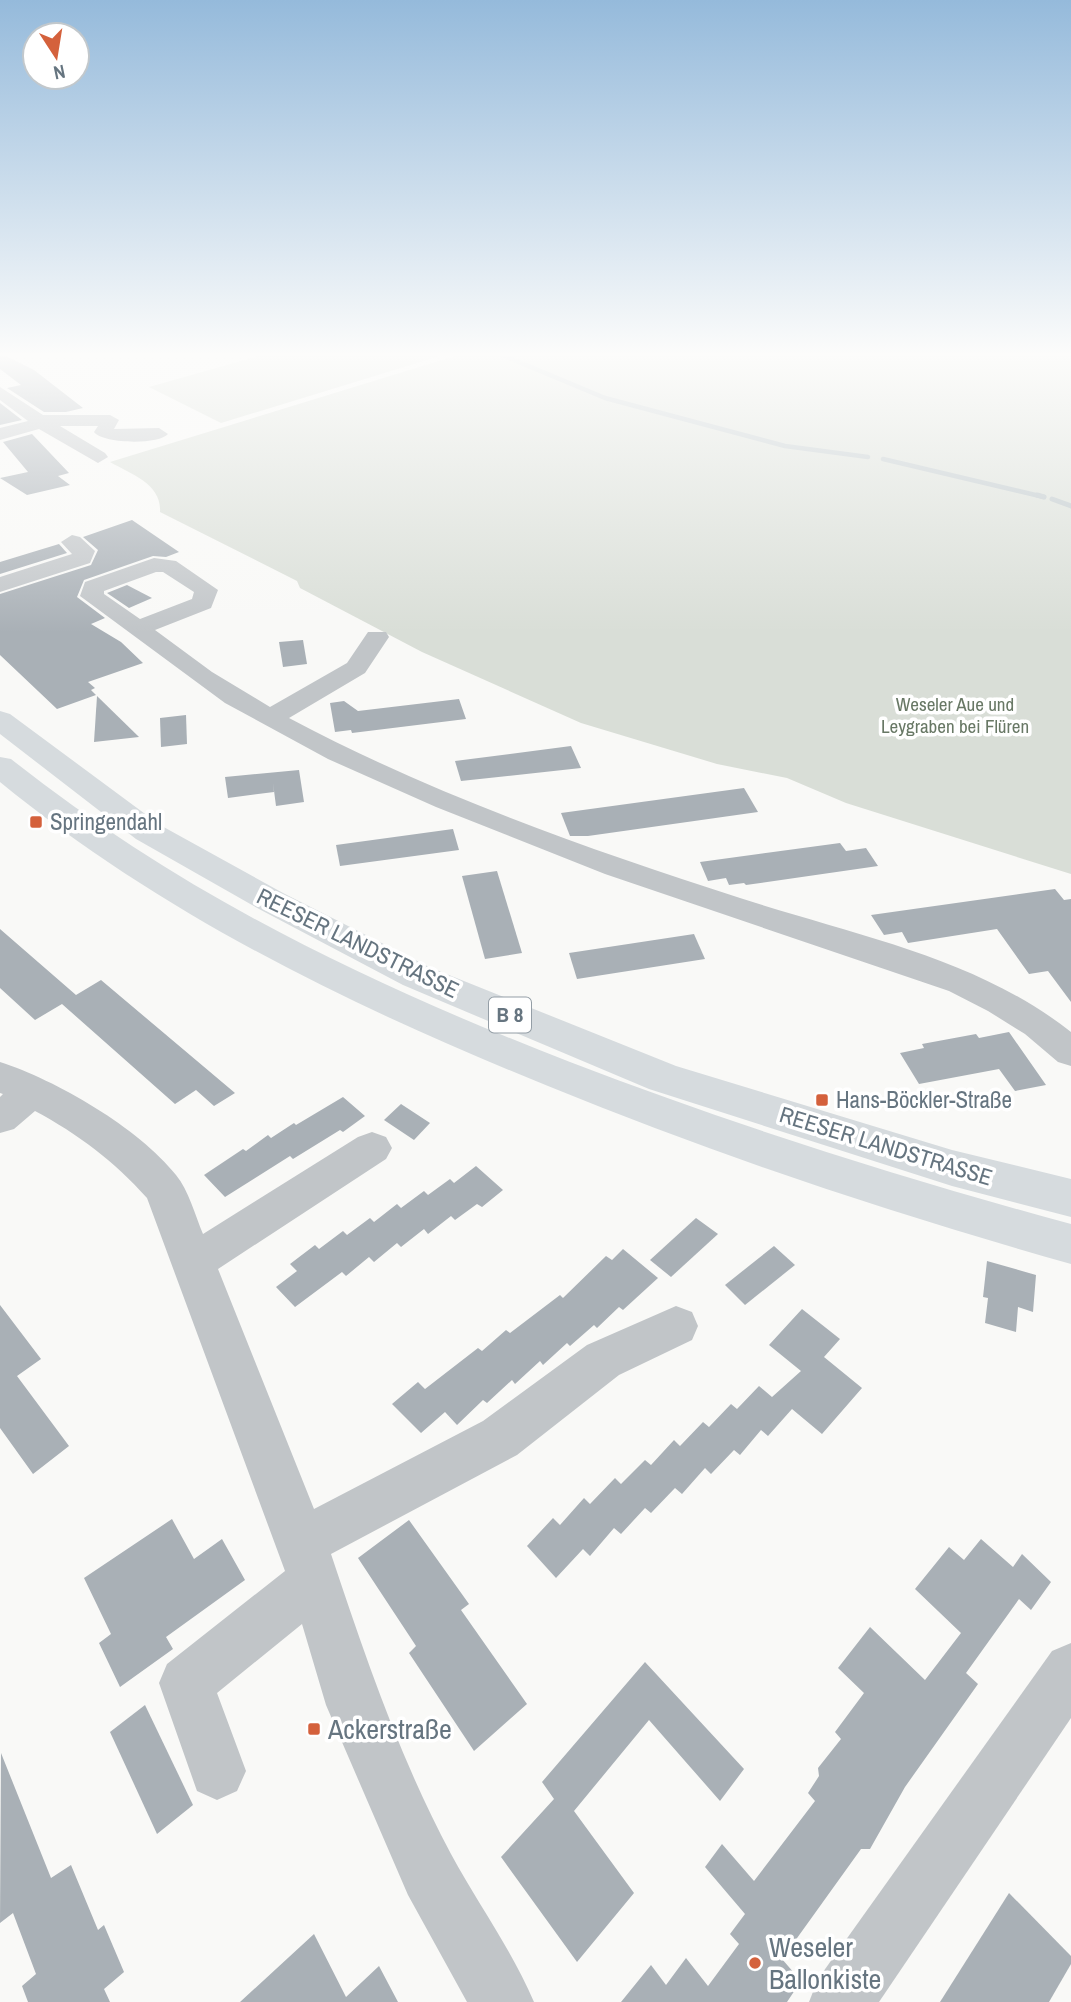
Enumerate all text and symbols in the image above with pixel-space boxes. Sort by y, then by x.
north arrow [21,21,91,91]
text: N [51,59,68,87]
park label: Weseler Aue und Leygraben bei Flüren [881,691,1029,739]
place label: Springendahl [50,806,162,837]
marker: Springendahl [28,814,44,830]
street label: REESER LANDSTRASSE [252,880,464,1005]
road number: B 8 [489,998,531,1032]
place label: Hans-Böckler-Straße [836,1084,1012,1115]
marker: Hans-Böckler-Straße [814,1092,830,1108]
street label: REESER LANDSTRASSE [776,1098,996,1193]
place label: Ackerstraße [327,1710,452,1748]
marker: Ackerstraße [306,1721,322,1737]
place label: Weseler Ballonkiste [769,1928,881,1998]
marker: Weseler Ballonkiste [747,1955,763,1971]

